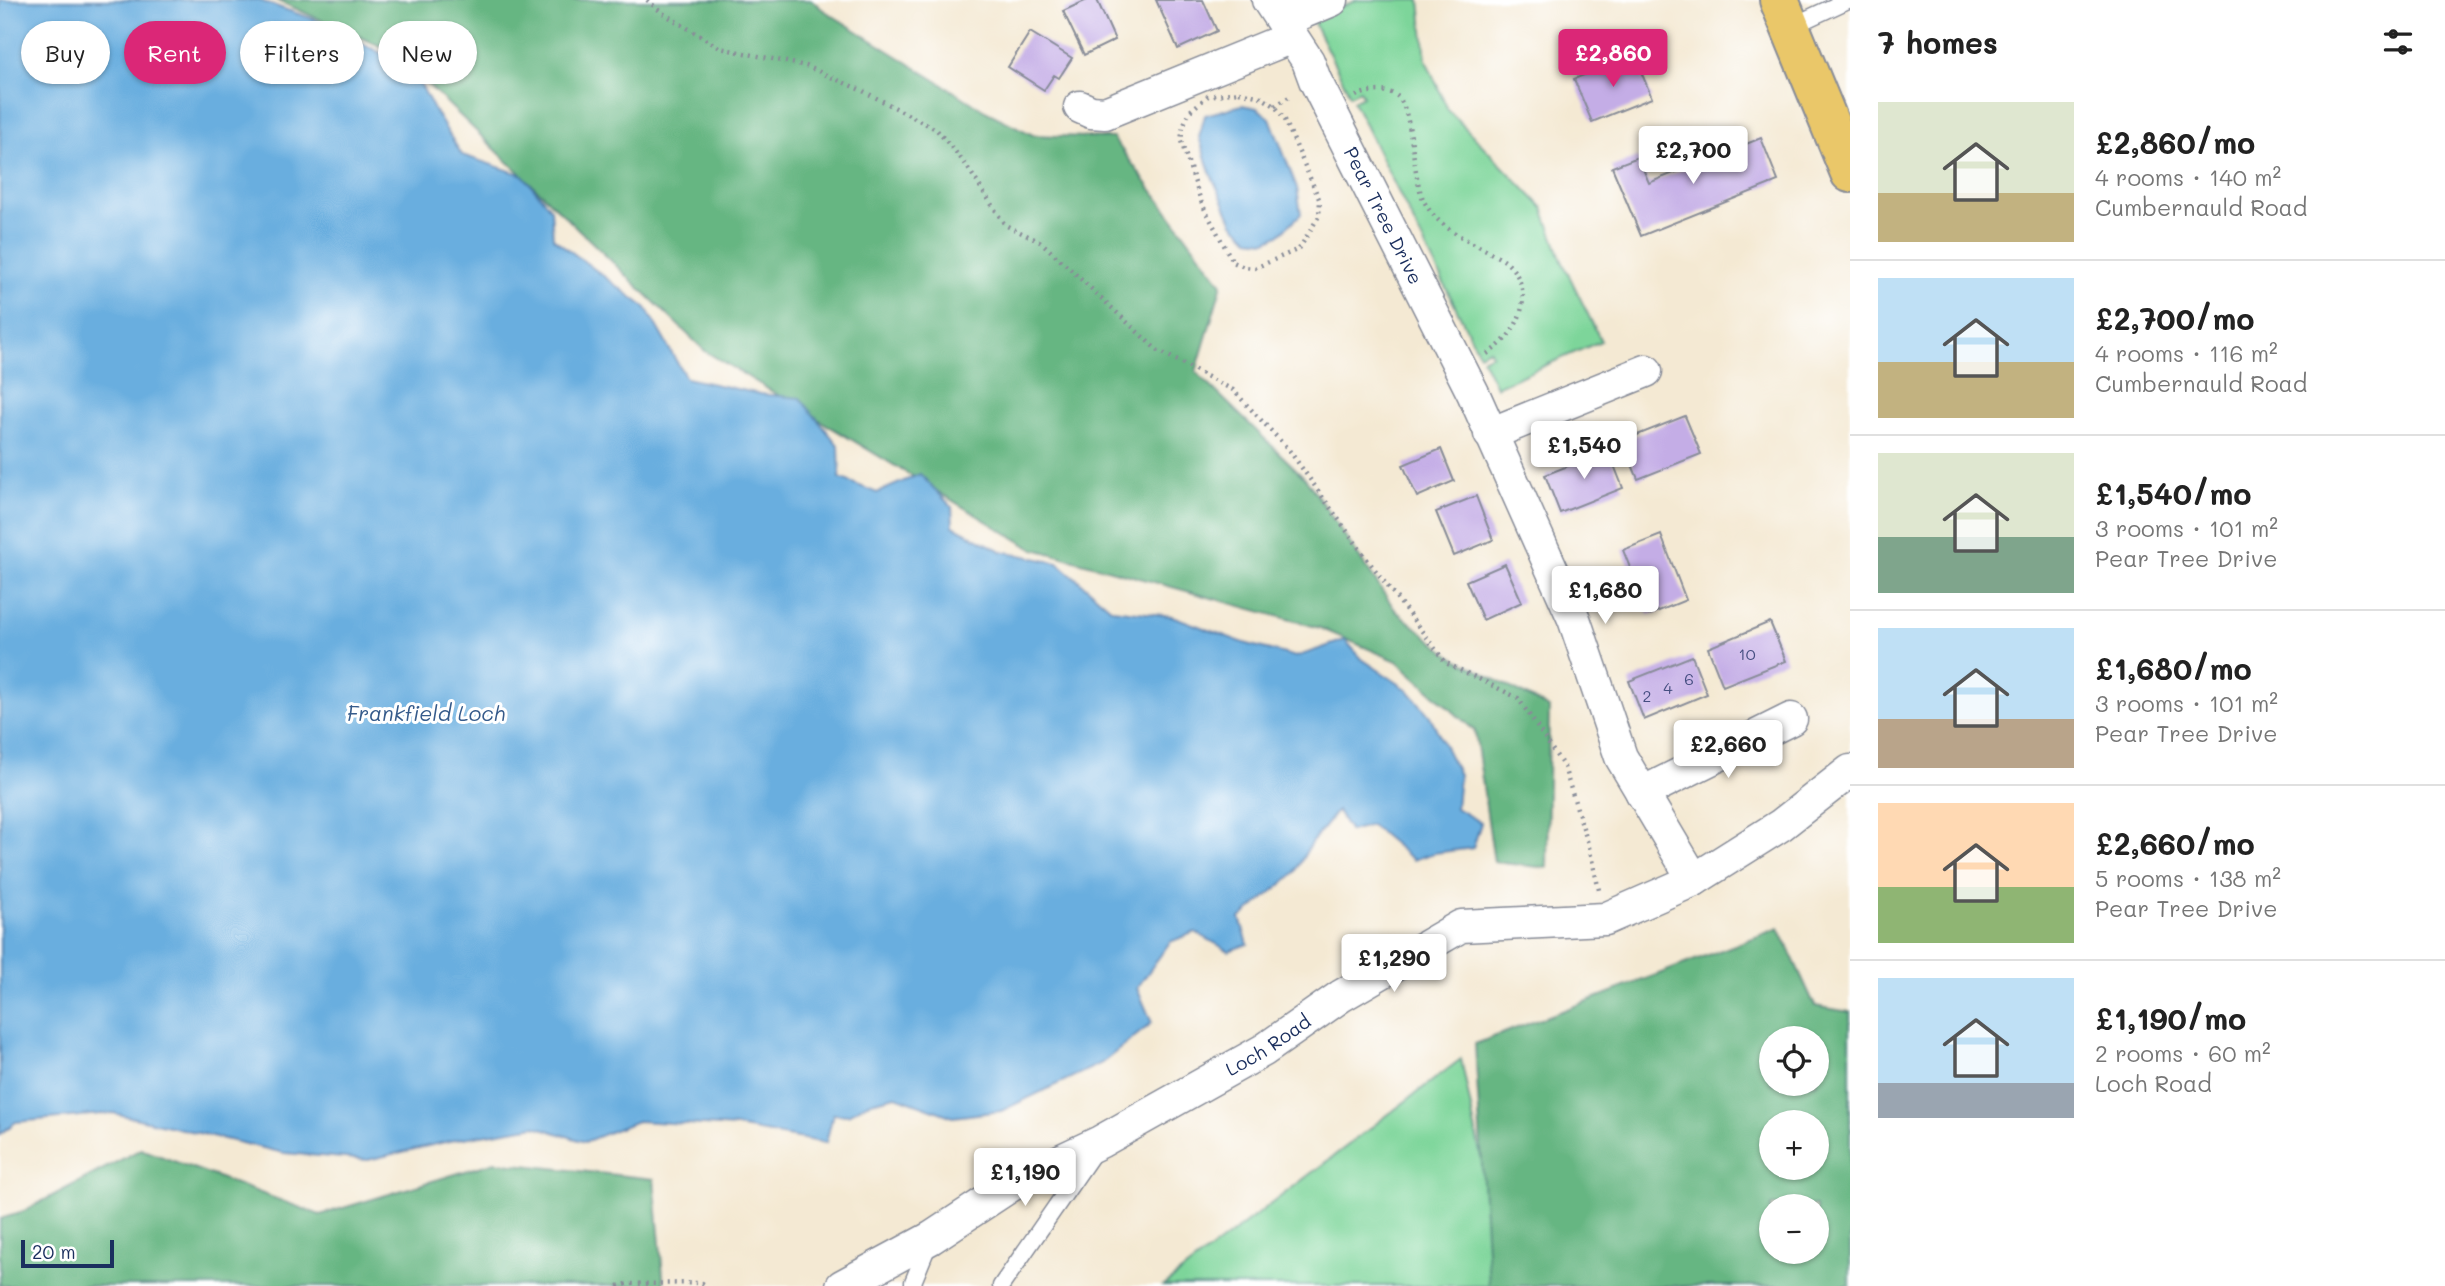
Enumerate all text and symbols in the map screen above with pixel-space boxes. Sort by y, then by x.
chip: Buy [21,21,110,84]
chip: Rent [124,21,226,84]
chip: Filters [240,21,364,84]
chip: New [378,21,477,84]
text: 7 homes [1878,22,1998,62]
icon: filters [2379,23,2417,61]
pin: £2,860 [1556,29,1670,89]
text: £2,860 [1574,37,1652,67]
text: £2,860/mo [2095,122,2255,162]
pin: £2,700 [1636,127,1750,186]
icon: home [1934,130,2018,214]
text: £2,700 [1655,134,1731,164]
street label: Pear Tree Drive [1339,142,1429,288]
text: 4 rooms · 140 m² [2095,162,2281,192]
text: Cumbernauld Road [2095,192,2307,222]
text: £2,700/mo [2095,298,2254,338]
icon: home [1934,306,2018,390]
text: 4 rooms · 116 m² [2095,338,2278,368]
text: Cumbernauld Road [2095,368,2307,398]
pin: £1,540 [1527,421,1641,481]
text: £1,540 [1547,429,1621,459]
text: £1,540/mo [2095,473,2252,513]
icon: home [1934,481,2018,565]
text: 3 rooms · 101 m² [2095,513,2278,543]
text: Pear Tree Drive [2095,543,2278,573]
pin: £1,680 [1548,566,1662,626]
text: £1,680 [1568,574,1642,604]
house number: 10 [1738,643,1756,664]
text: £1,680/mo [2095,648,2252,688]
icon: home [1934,656,2018,740]
house number: 6 [1684,668,1694,689]
house number: 4 [1663,677,1673,698]
house number: 2 [1643,685,1651,706]
text: 3 rooms · 101 m² [2095,688,2278,718]
water label: Frankfield Loch [347,699,506,726]
text: Pear Tree Drive [2095,718,2278,748]
pin: £2,660 [1671,720,1785,780]
text: £2,660 [1690,728,1766,758]
text: £2,660/mo [2095,823,2255,863]
icon: home [1934,831,2018,915]
text: 5 rooms · 138 m² [2095,863,2281,893]
text: Pear Tree Drive [2095,893,2278,923]
pin: £1,290 [1337,934,1451,994]
text: £1,290 [1357,942,1431,972]
text: £1,190/mo [2095,998,2246,1038]
icon: home [1934,1006,2018,1090]
street label: Loch Road [1221,1008,1315,1081]
map controls [1759,1026,1829,1264]
button: locate [1759,1026,1829,1096]
text: 2 rooms · 60 m² [2095,1038,2271,1068]
text: Loch Road [2095,1068,2212,1098]
button: + [1759,1110,1829,1180]
pin: £1,190 [968,1148,1082,1208]
text: £1,190 [990,1156,1060,1186]
button: − [1759,1194,1829,1264]
scale bar [21,1237,114,1269]
text: 20 m [32,1239,76,1264]

